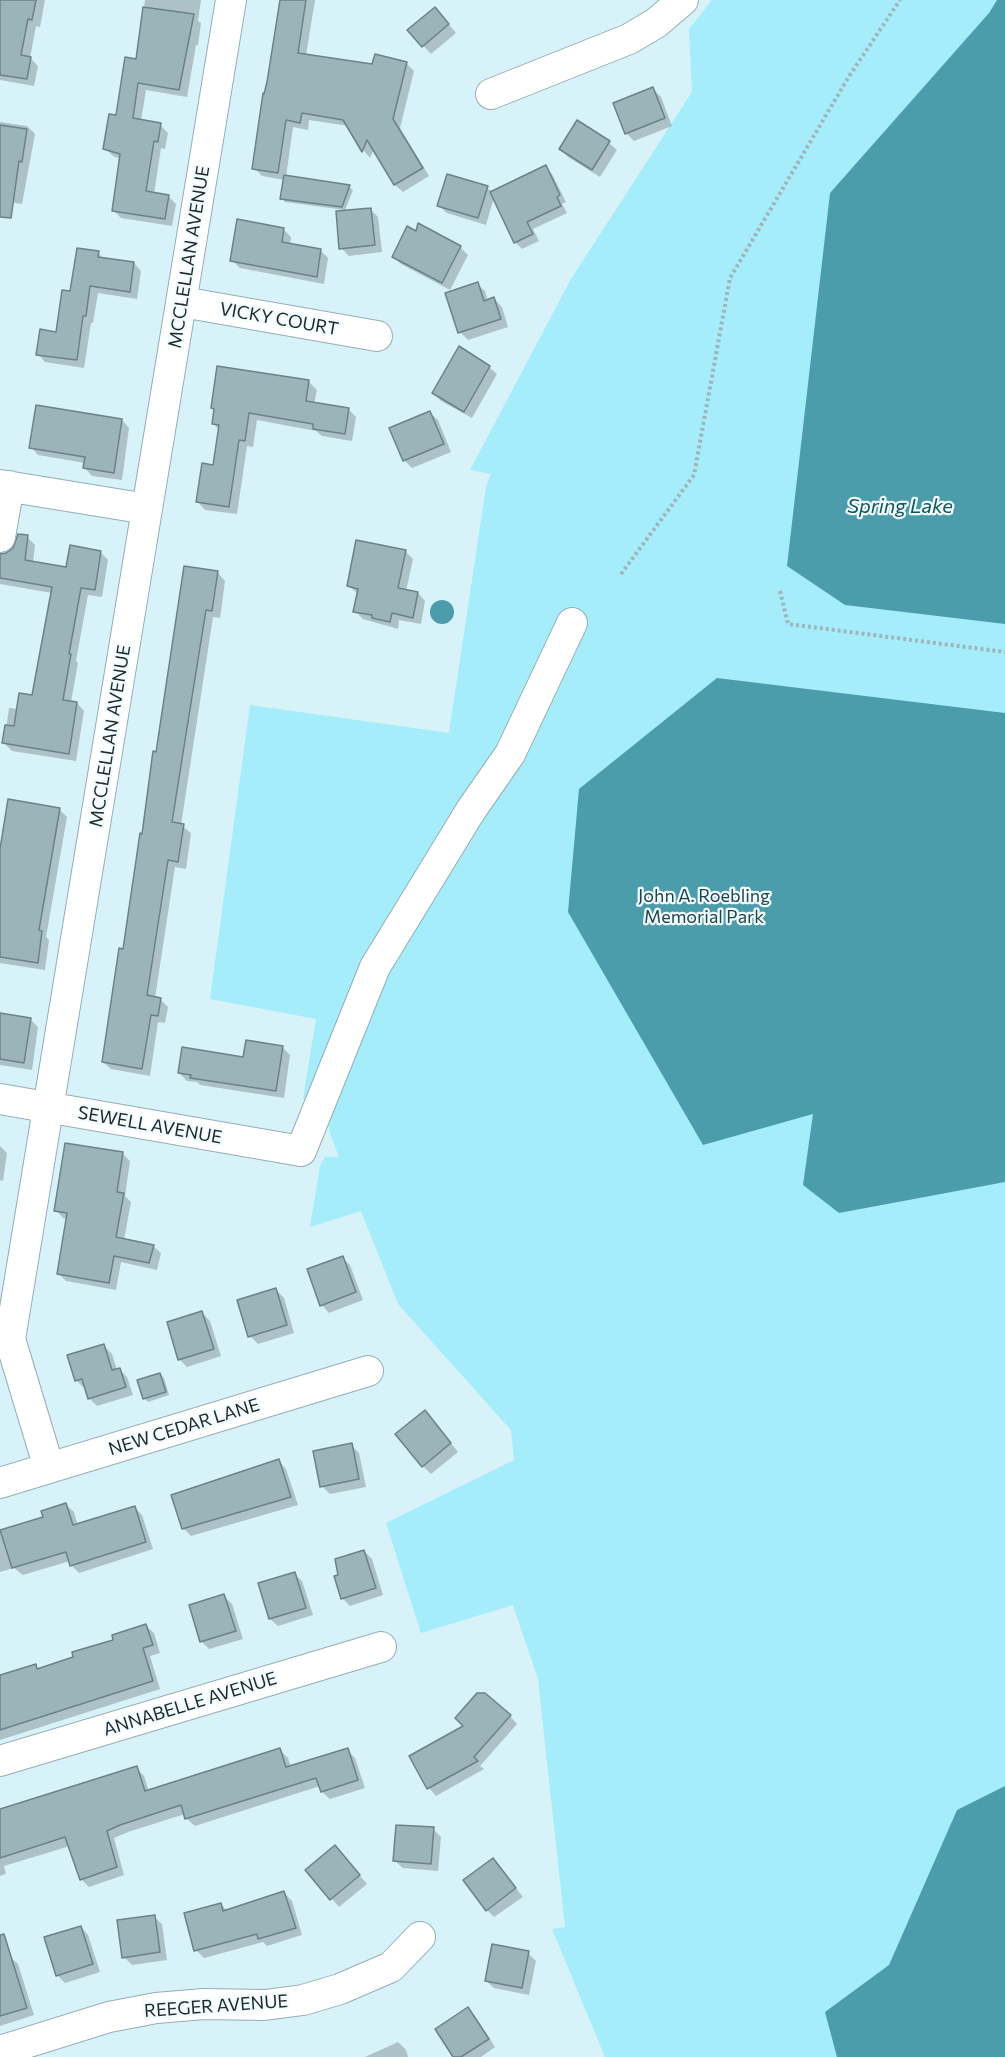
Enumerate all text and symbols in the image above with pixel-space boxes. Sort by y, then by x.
street label: MCCLELLAN AVENUE [164,164,214,350]
street label: VICKY COURT [218,298,340,340]
water label: Spring Lake [847,494,953,518]
street label: MCCLELLAN AVENUE [85,643,135,829]
park label: John A. Roebling Memorial Park [638,885,770,928]
street label: SEWELL AVENUE [76,1102,224,1148]
street label: NEW CEDAR LANE [106,1394,262,1460]
street label: ANNABELLE AVENUE [100,1667,280,1741]
street label: REEGER AVENUE [143,1990,289,2022]

